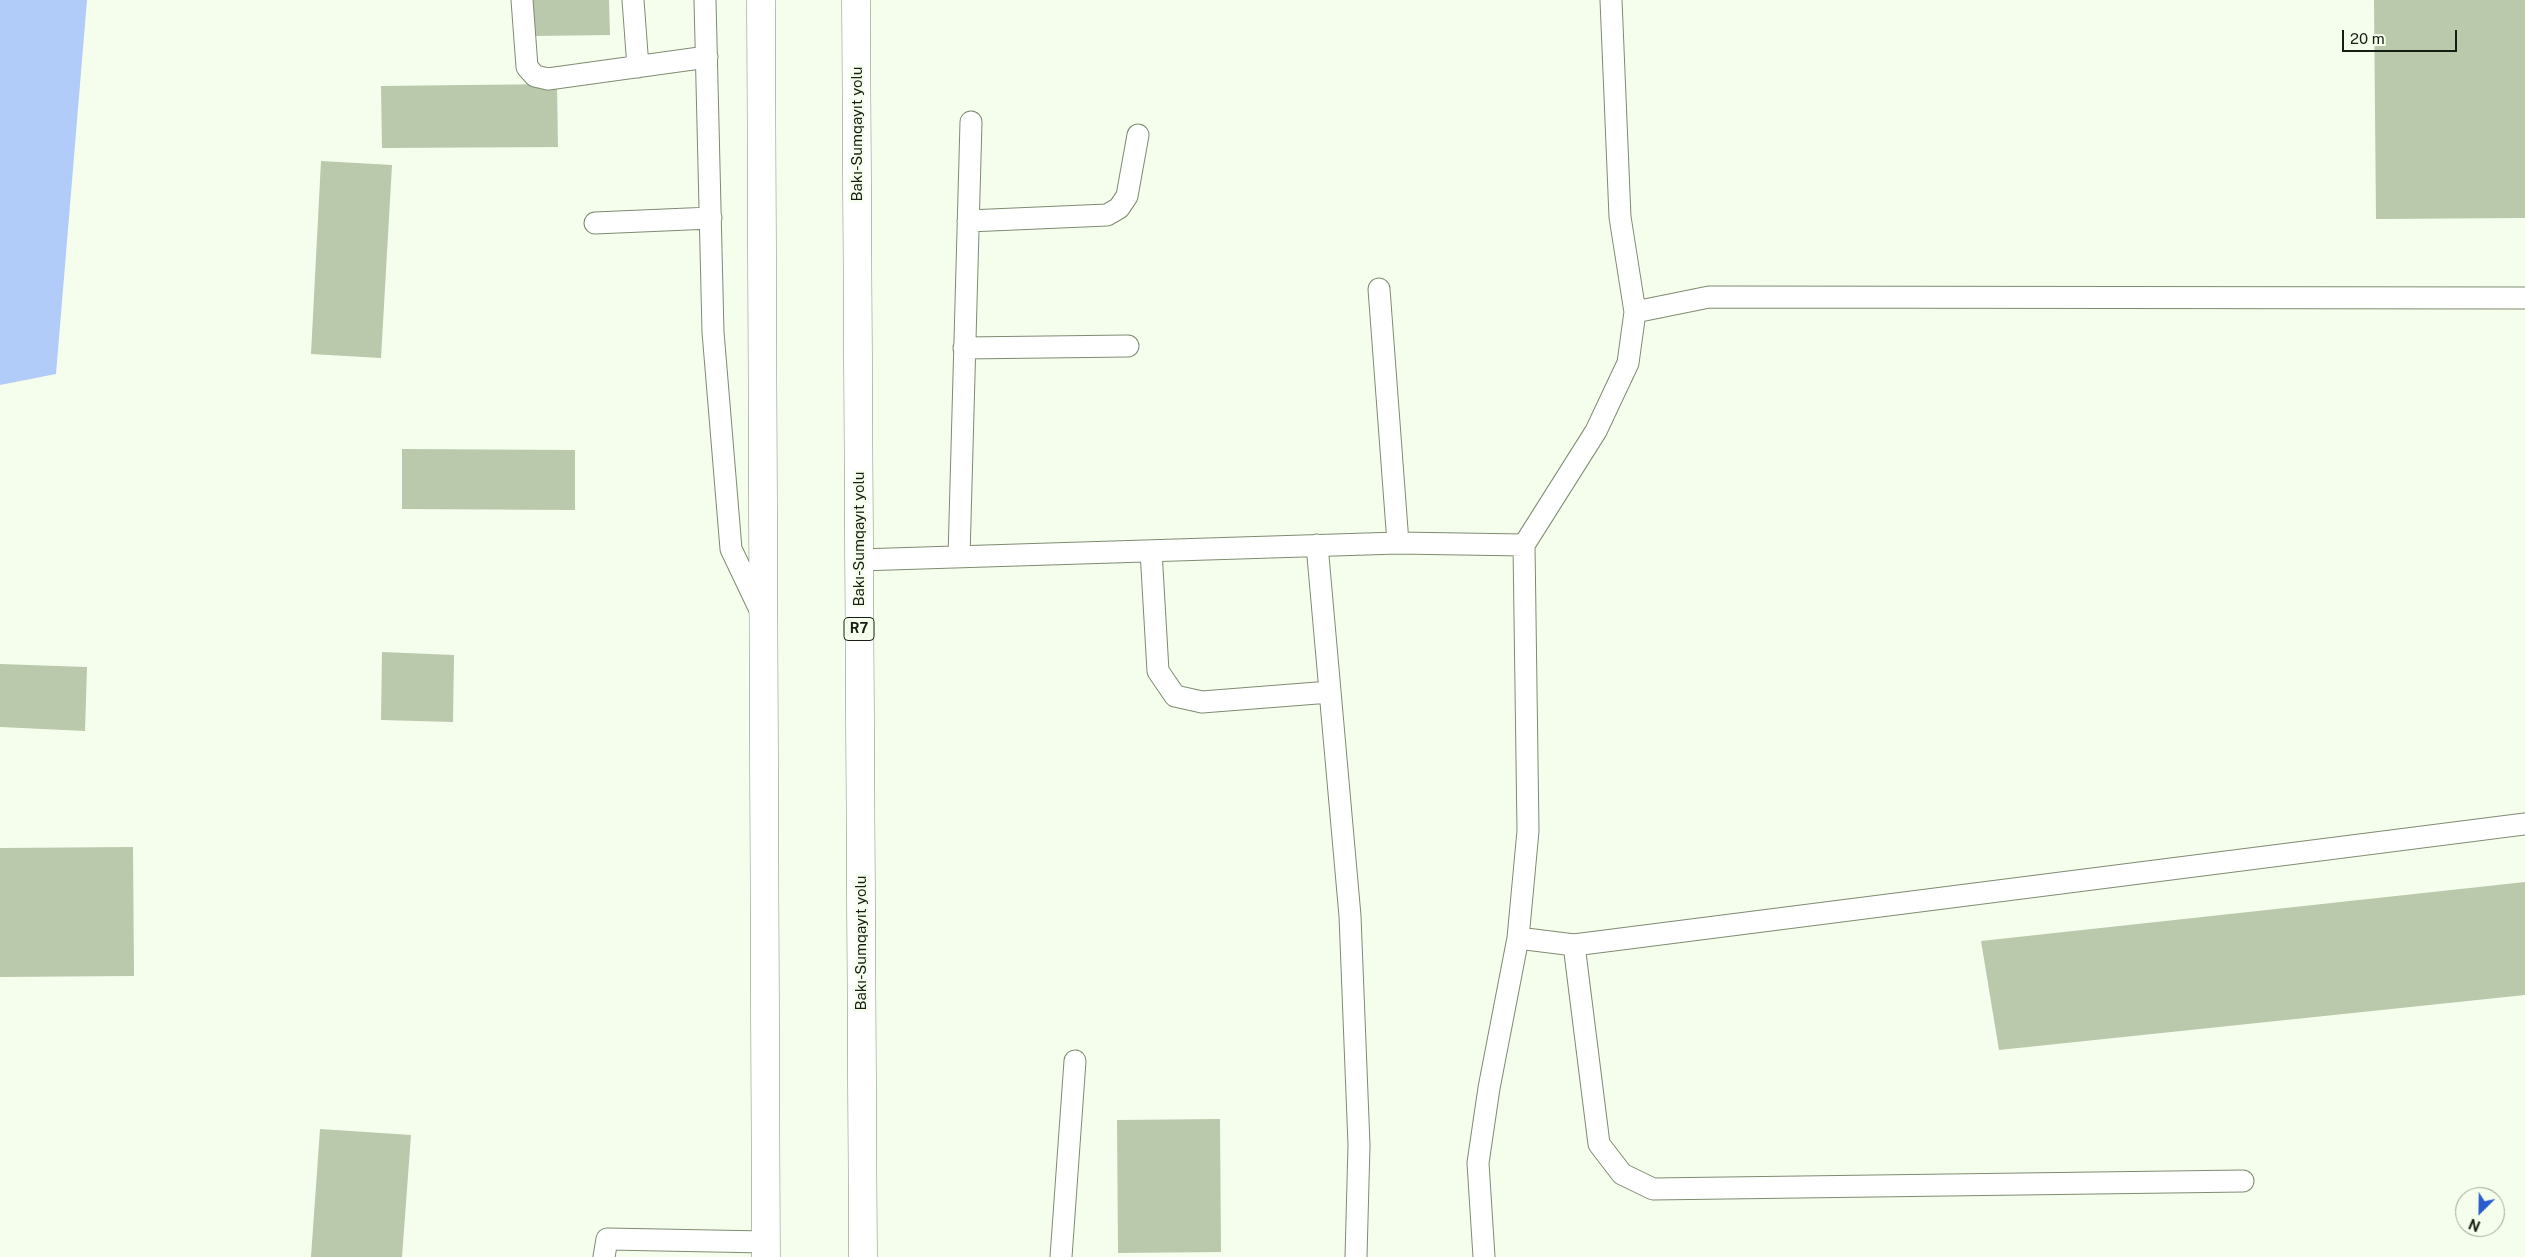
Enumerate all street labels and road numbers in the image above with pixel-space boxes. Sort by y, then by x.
street label: Bakı-Sumqayıt yolu [848,66,866,202]
street label: Bakı-Sumqayıt yolu [850,471,868,607]
road number: R7 [844,618,874,640]
street label: Bakı-Sumqayıt yolu [852,875,870,1011]

